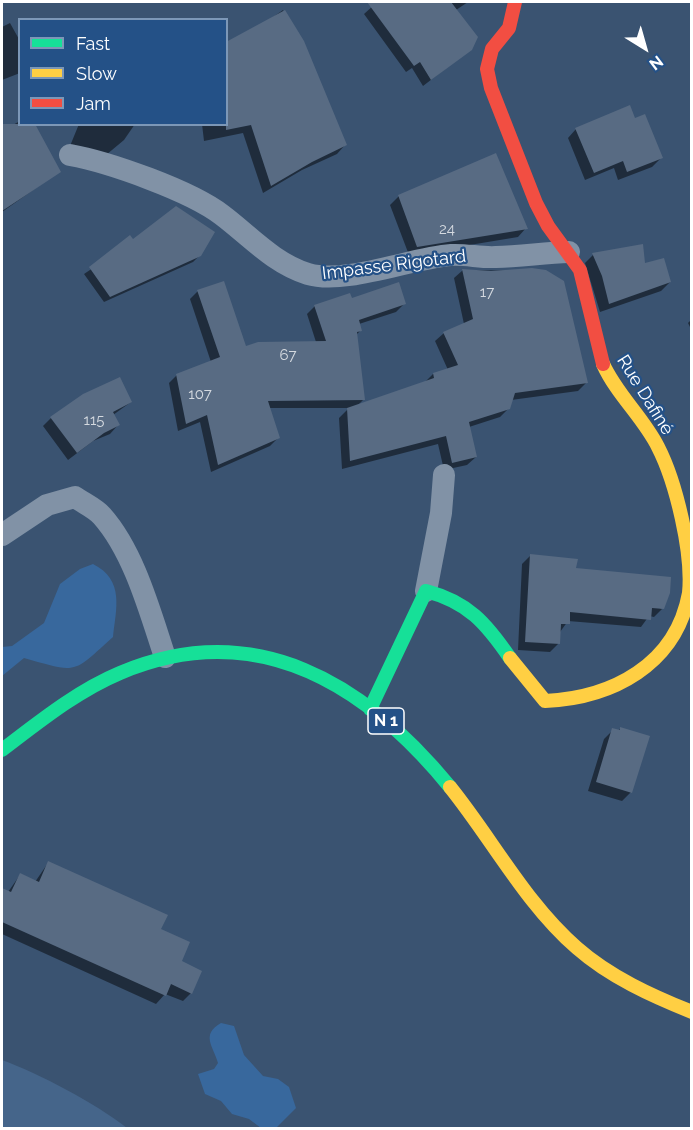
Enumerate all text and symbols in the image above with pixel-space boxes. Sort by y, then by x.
legend [18,18,228,126]
north arrow [615,18,675,78]
text: Fast [76,33,110,54]
text: N [646,52,667,74]
text: Slow [76,63,117,84]
text: Jam [76,93,111,114]
house number: 24 [439,220,455,238]
street label: Impasse Rigotard [321,245,467,285]
house number: 17 [480,283,494,301]
house number: 67 [279,346,297,364]
street label: Rue Dafiné [612,351,678,439]
house number: 107 [188,385,212,403]
house number: 115 [83,411,105,429]
road number: N 1 [368,708,404,734]

